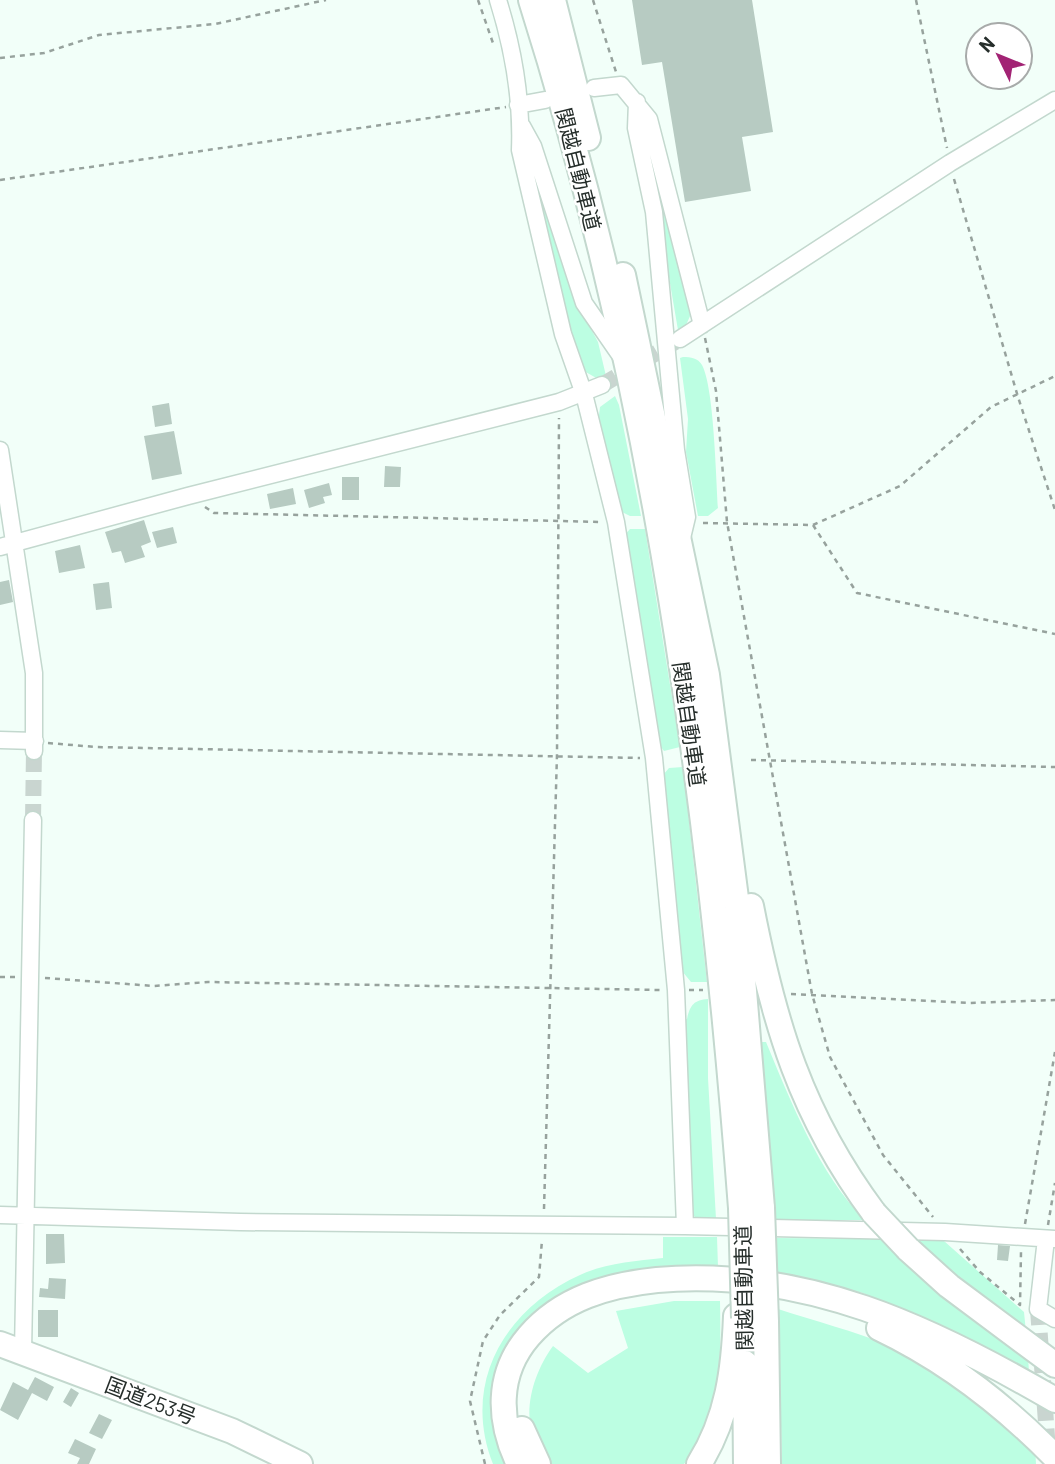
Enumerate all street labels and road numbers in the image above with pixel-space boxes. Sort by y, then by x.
street label: 関越自動車道 [552,105,606,233]
street label: 関越自動車道 [669,660,711,788]
street label: 関越自動車道 [729,1225,757,1351]
street label: 国道253号 [102,1371,200,1429]

